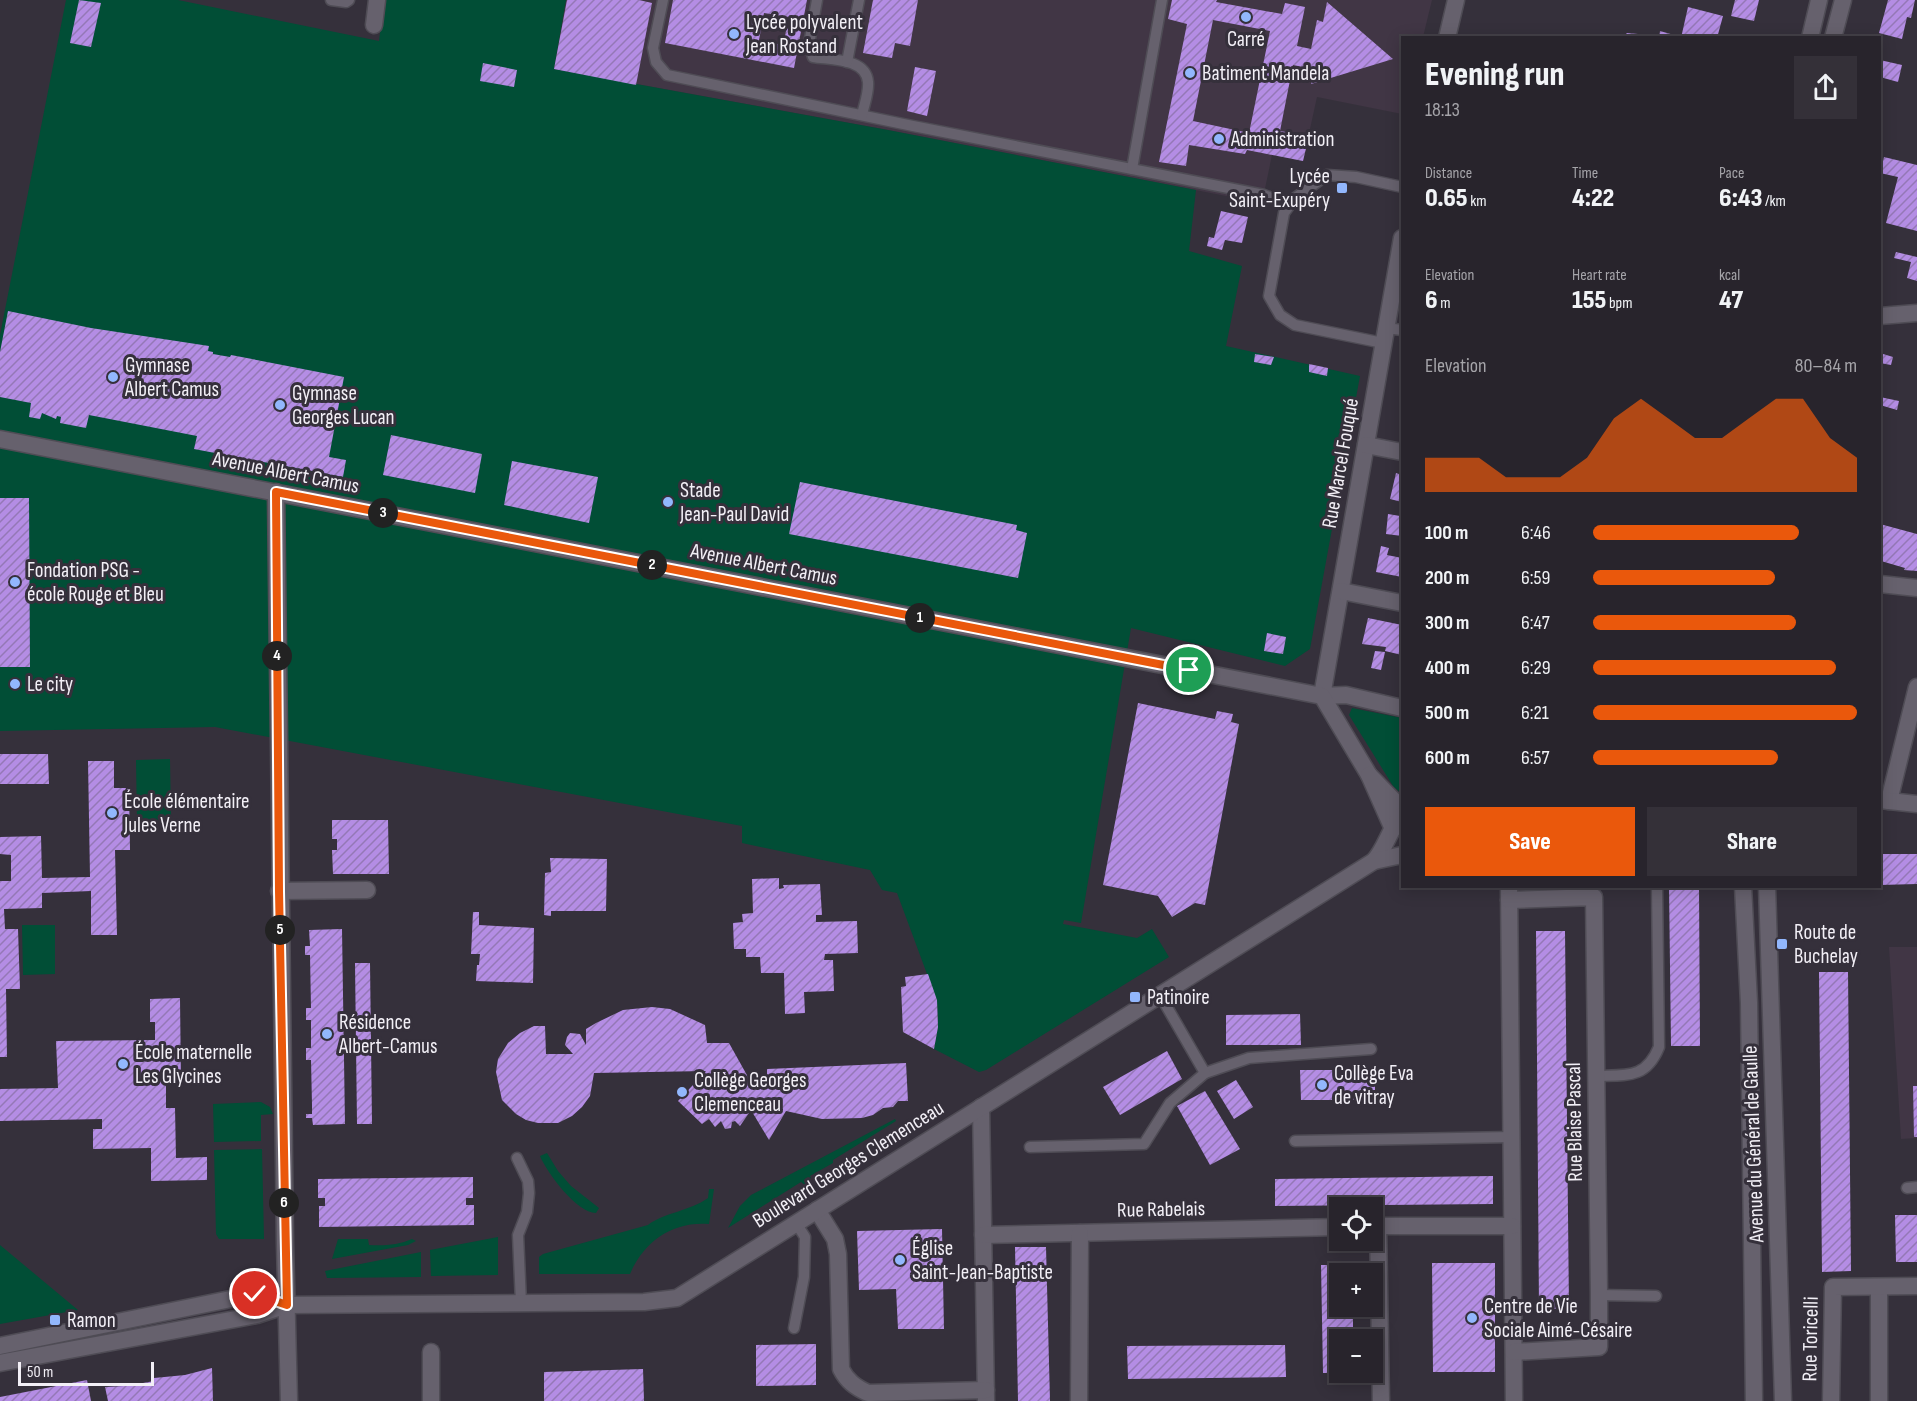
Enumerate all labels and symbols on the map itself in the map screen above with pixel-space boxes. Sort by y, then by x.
place label: Lycée polyvalent Jean Rostand [745,10,863,59]
marker: Carré [1239,10,1253,24]
marker: Lycée polyvalent Jean Rostand [727,27,741,41]
place label: Carré [1227,27,1265,52]
place label: Batiment Mandela [1202,61,1329,86]
marker: Batiment Mandela [1183,66,1197,80]
place label: Administration [1230,127,1334,152]
marker: Administration [1212,132,1226,146]
place label: Lycée Saint-Exupéry [1229,164,1330,213]
marker: Lycée Saint-Exupéry [1335,181,1349,195]
place label: Gymnase Albert Camus [124,353,219,402]
marker: Gymnase Albert Camus [106,370,120,384]
place label: Gymnase Georges Lucan [292,381,395,430]
street label: Rue Marcel Fouqué [1317,396,1364,530]
marker: Gymnase Georges Lucan [273,398,287,412]
street label: Avenue Albert Camus [210,446,361,499]
place label: Stade Jean-Paul David [679,478,789,527]
marker: Stade Jean-Paul David [661,495,675,509]
pin: 3 [368,498,398,528]
street label: Avenue Albert Camus [688,538,839,591]
pin: 2 [637,550,667,580]
place label: Fondation PSG - école Rouge et Bleu [27,558,164,607]
marker: Fondation PSG - école Rouge et Bleu [8,575,22,589]
pin: 1 [905,603,935,633]
pin: 4 [262,641,292,671]
pin [1163,644,1214,695]
place label: Le city [27,672,73,697]
marker: Le city [8,677,22,691]
place label: École élémentaire Jules Verne [123,789,250,838]
marker: École élémentaire Jules Verne [105,806,119,820]
pin: 5 [265,915,295,945]
place label: Route de Buchelay [1794,920,1858,969]
marker: Route de Buchelay [1775,937,1789,951]
place label: Patinoire [1147,985,1210,1010]
marker: Patinoire [1128,990,1142,1004]
place label: Résidence Albert-Camus [338,1010,437,1059]
marker: Résidence Albert-Camus [320,1027,334,1041]
place label: École maternelle Les Glycines [135,1040,252,1089]
street label: Avenue du Général de Gaulle [1738,1045,1769,1244]
marker: École maternelle Les Glycines [116,1057,130,1071]
place label: Collège Eva de vitray [1334,1061,1414,1110]
street label: Rue Blaise Pascal [1561,1062,1588,1182]
place label: Collège Georges Clemenceau [694,1068,806,1117]
marker: Collège Eva de vitray [1315,1078,1329,1092]
marker: Collège Georges Clemenceau [675,1085,689,1099]
street label: Boulevard Georges Clemenceau [748,1095,948,1233]
pin: 6 [269,1188,299,1218]
street label: Rue Rabelais [1117,1196,1205,1223]
place label: Église Saint-Jean-Baptiste [912,1236,1053,1285]
marker: Église Saint-Jean-Baptiste [893,1253,907,1267]
pin [229,1268,280,1319]
place label: Centre de Vie Sociale Aimé-Césaire [1484,1294,1632,1343]
street label: Rue Toricelli [1797,1296,1824,1382]
place label: Ramon [67,1308,116,1333]
marker: Centre de Vie Sociale Aimé-Césaire [1465,1311,1479,1325]
marker: Ramon [48,1313,62,1327]
scale bar [18,1359,154,1386]

